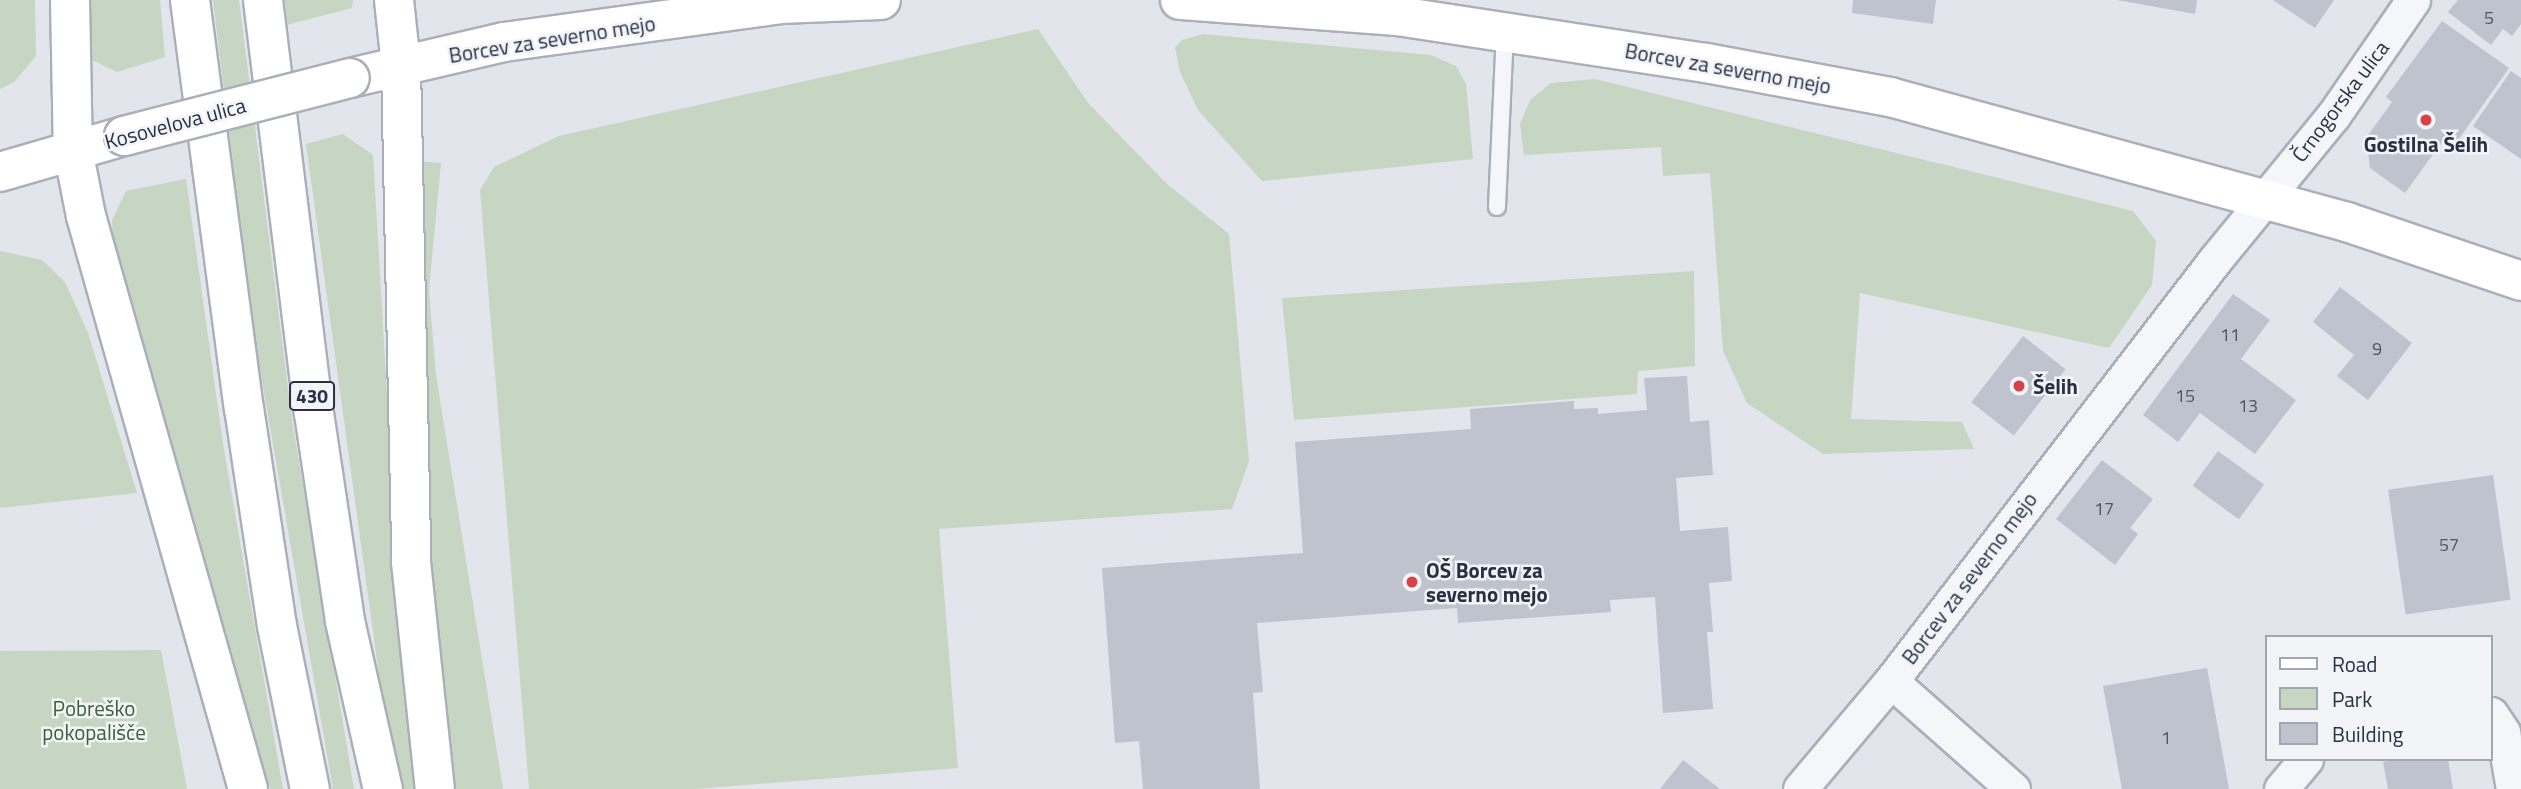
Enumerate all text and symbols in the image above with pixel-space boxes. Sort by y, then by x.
house number: 5 [2484,7,2494,29]
street label: Borcev za severno mejo [447,10,657,68]
street label: Črnogorska ulica [2286,35,2394,167]
street label: Borcev za severno mejo [1623,37,1833,99]
street label: Kosovelova ulica [102,92,248,154]
marker: Gostilna Šelih [2418,112,2434,128]
place label: Gostilna Šelih [2364,131,2488,157]
house number: 11 [2220,324,2240,346]
house number: 9 [2372,338,2382,360]
place label: Šelih [2033,373,2078,399]
marker: Šelih [2011,378,2027,394]
road number: 430 [288,380,336,412]
house number: 15 [2175,385,2195,407]
house number: 13 [2238,395,2258,417]
street label: Borcev za severno mejo [1896,487,2042,669]
house number: 17 [2094,498,2114,520]
house number: 57 [2439,534,2459,556]
place label: OŠ Borcev za severno mejo [1426,557,1548,607]
marker: OŠ Borcev za severno mejo [1404,574,1420,590]
legend [2266,635,2493,761]
text: Road [2332,648,2377,680]
text: Park [2332,683,2372,715]
park label: Pobreško pokopališče [42,695,146,745]
text: Building [2332,718,2403,750]
house number: 1 [2161,727,2171,749]

